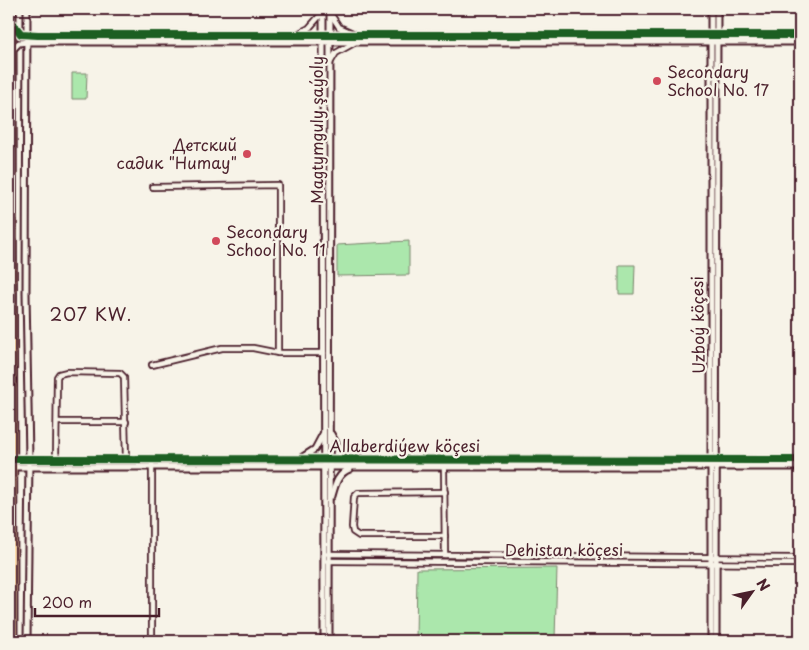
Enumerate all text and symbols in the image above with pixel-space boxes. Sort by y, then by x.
street label: Magtymguly şaýoly [304,56,328,204]
place label: Secondary School No. 17 [667,59,770,101]
marker: Secondary School No. 17 [651,75,663,87]
place label: Детский садик "Humay" [117,132,237,174]
marker: Детский садик "Humay" [241,148,253,160]
place label: Secondary School No. 11 [226,219,326,261]
marker: Secondary School No. 11 [210,235,222,247]
street label: Uzboý köçesi [684,276,710,374]
district label: 207 KW. [50,300,132,327]
street label: Allaberdiýew köçesi [330,433,480,457]
street label: Dehistan köçesi [505,537,623,561]
north arrow [726,568,776,618]
text: N [751,574,775,595]
scale bar [35,585,159,617]
text: 200 m [42,590,92,613]

